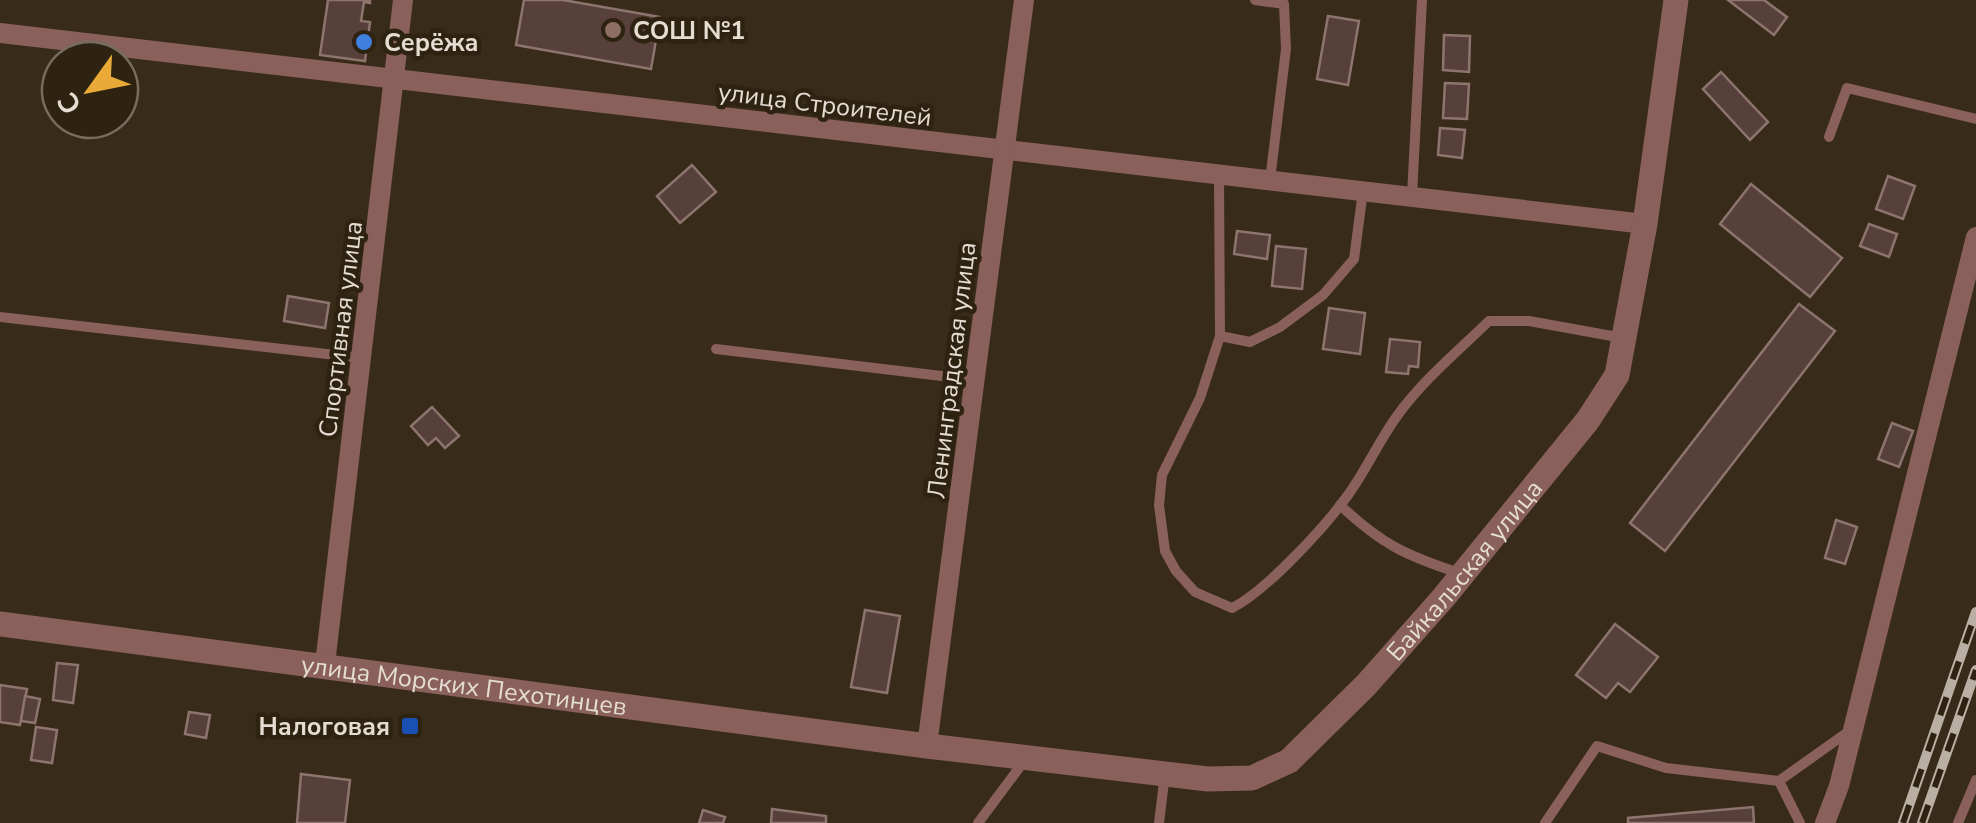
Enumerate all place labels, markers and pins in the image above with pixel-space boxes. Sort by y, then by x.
place label: СОШ №1 [633,14,745,48]
marker: СОШ №1 [602,19,624,41]
place label: Серёжа [384,26,479,60]
marker: Серёжа [353,31,375,53]
place label: Налоговая [259,710,390,744]
marker: Налоговая [399,715,421,737]

